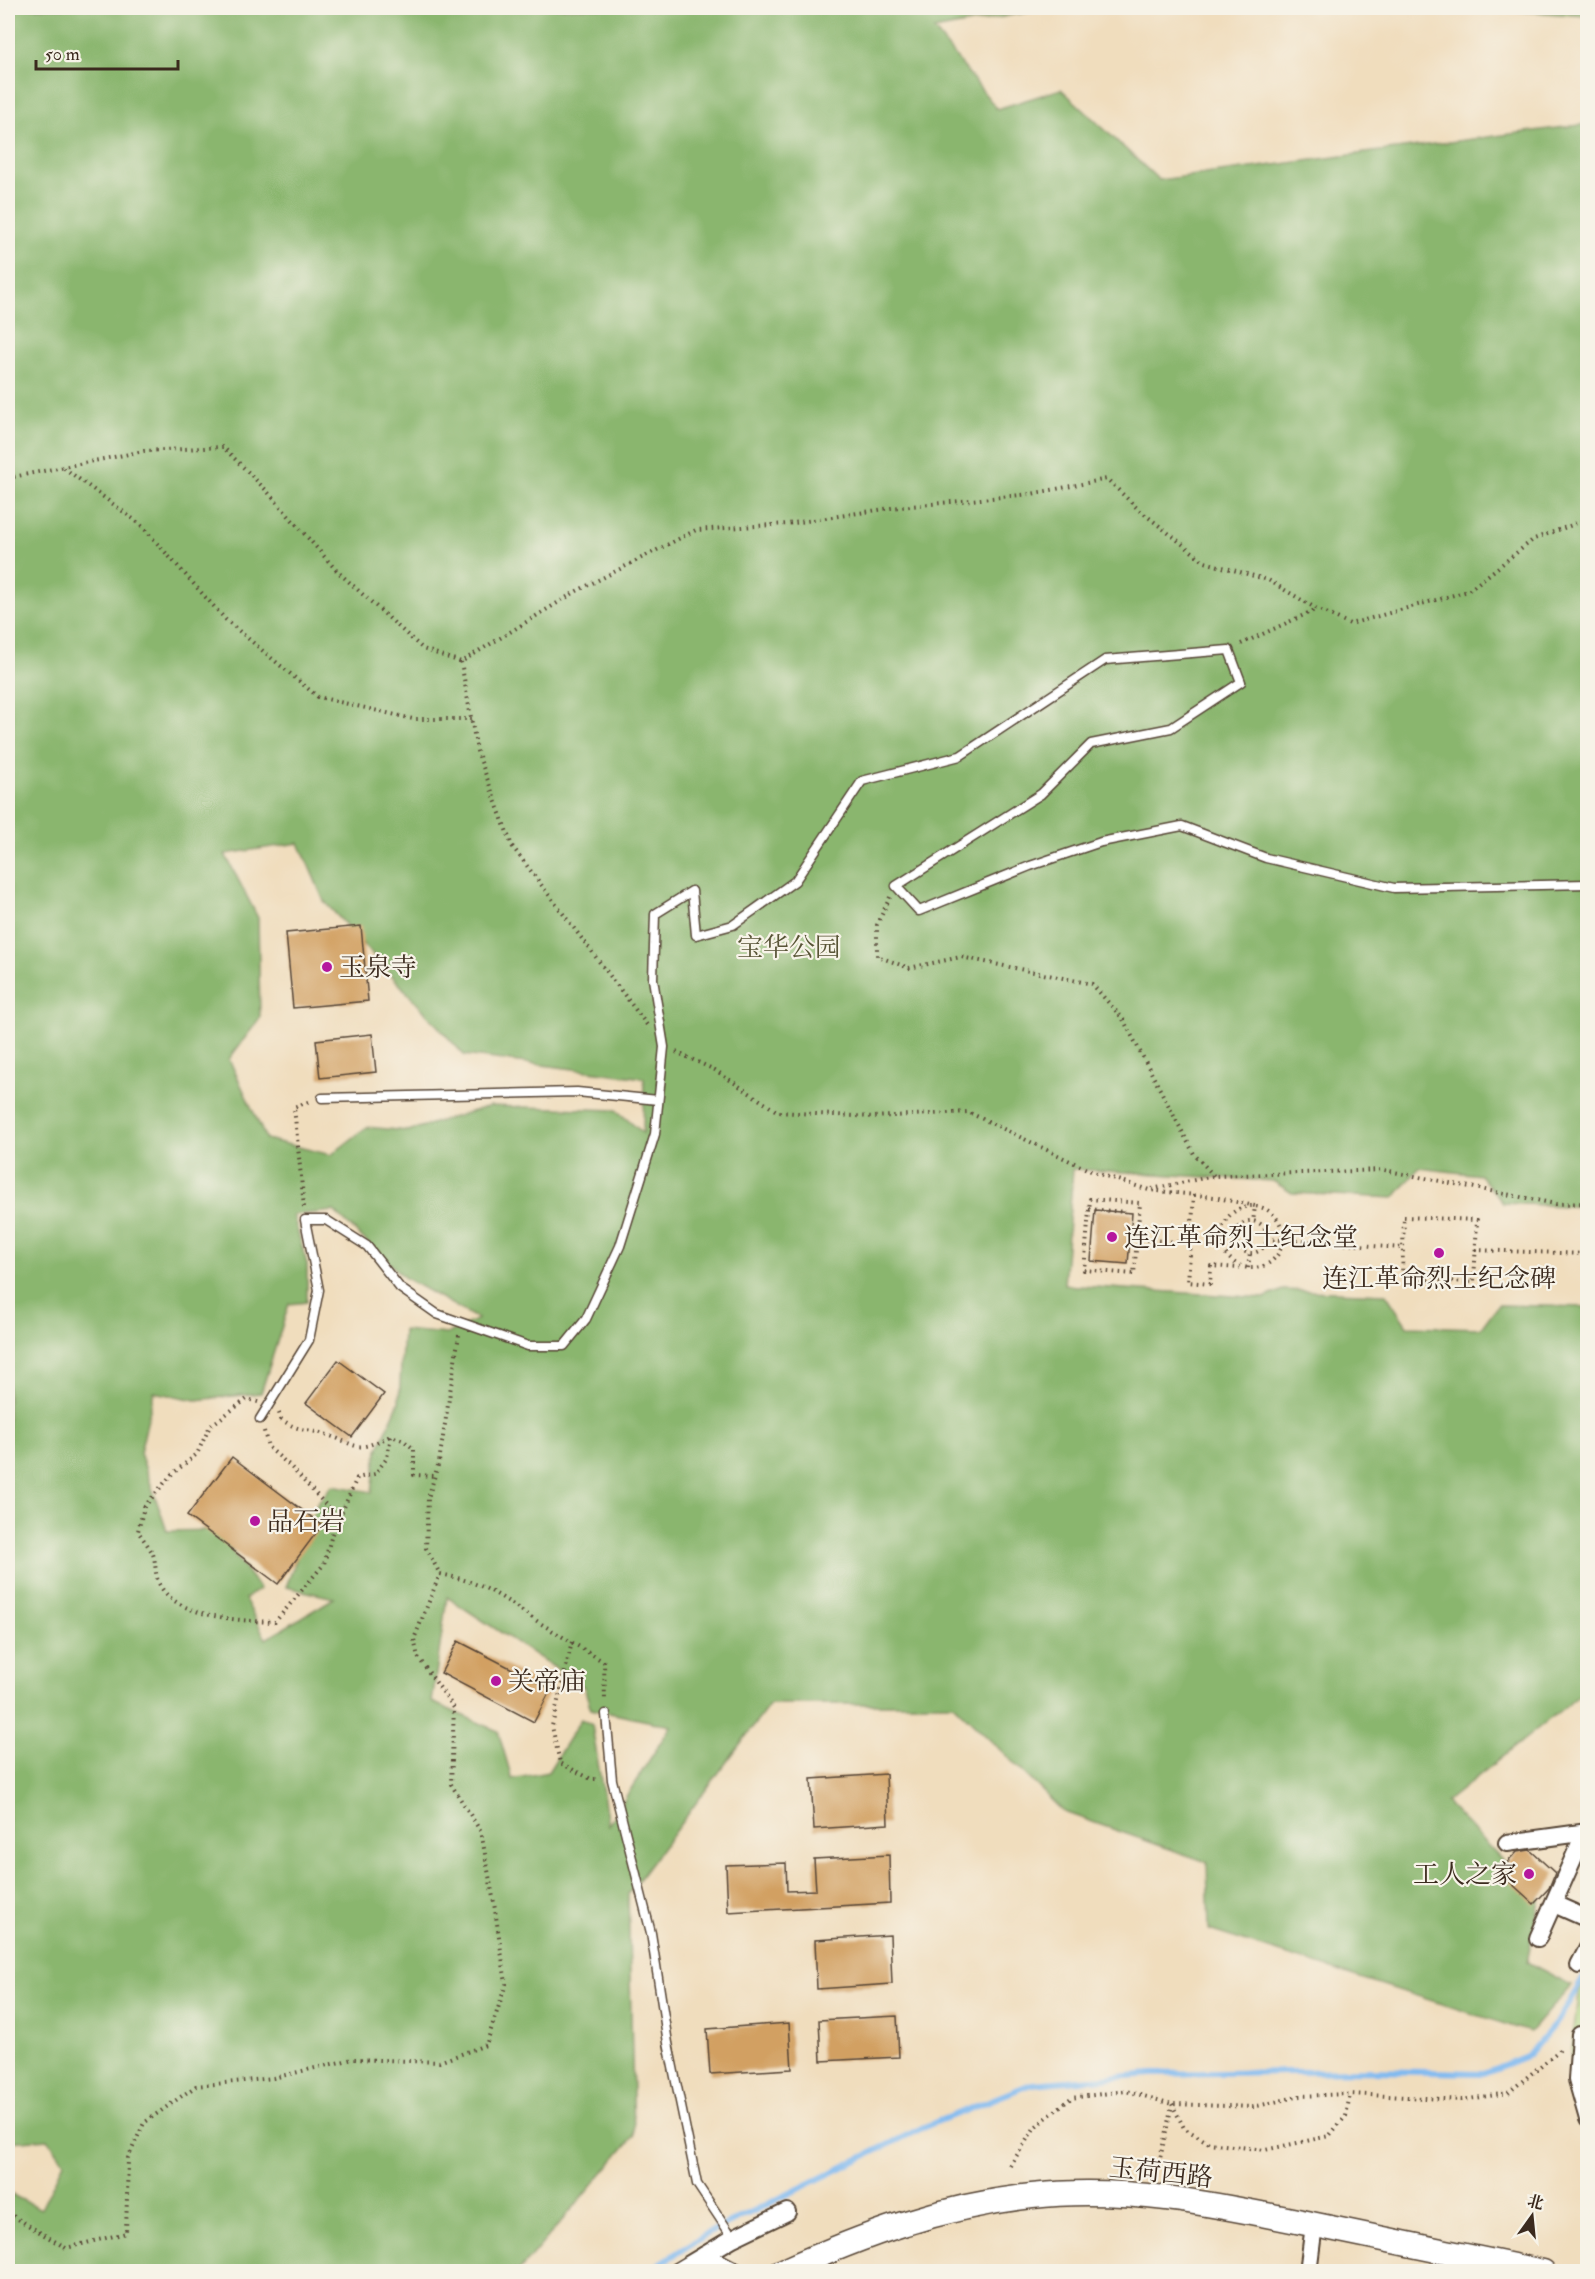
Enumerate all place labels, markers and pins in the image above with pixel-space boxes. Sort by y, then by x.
place label: 玉泉寺 [339,952,417,984]
marker: 玉泉寺 [320,960,334,974]
place label: 连江革命烈士纪念堂 [1124,1222,1358,1254]
marker: 连江革命烈士纪念堂 [1105,1230,1119,1244]
marker: 连江革命烈士纪念碑 [1432,1246,1446,1260]
place label: 连江革命烈士纪念碑 [1322,1263,1556,1295]
place label: 品石岩 [267,1506,345,1538]
marker: 品石岩 [248,1514,262,1528]
place label: 关帝庙 [508,1666,586,1698]
marker: 关帝庙 [489,1674,503,1688]
place label: 工人之家 [1413,1859,1517,1891]
marker: 工人之家 [1522,1867,1536,1881]

